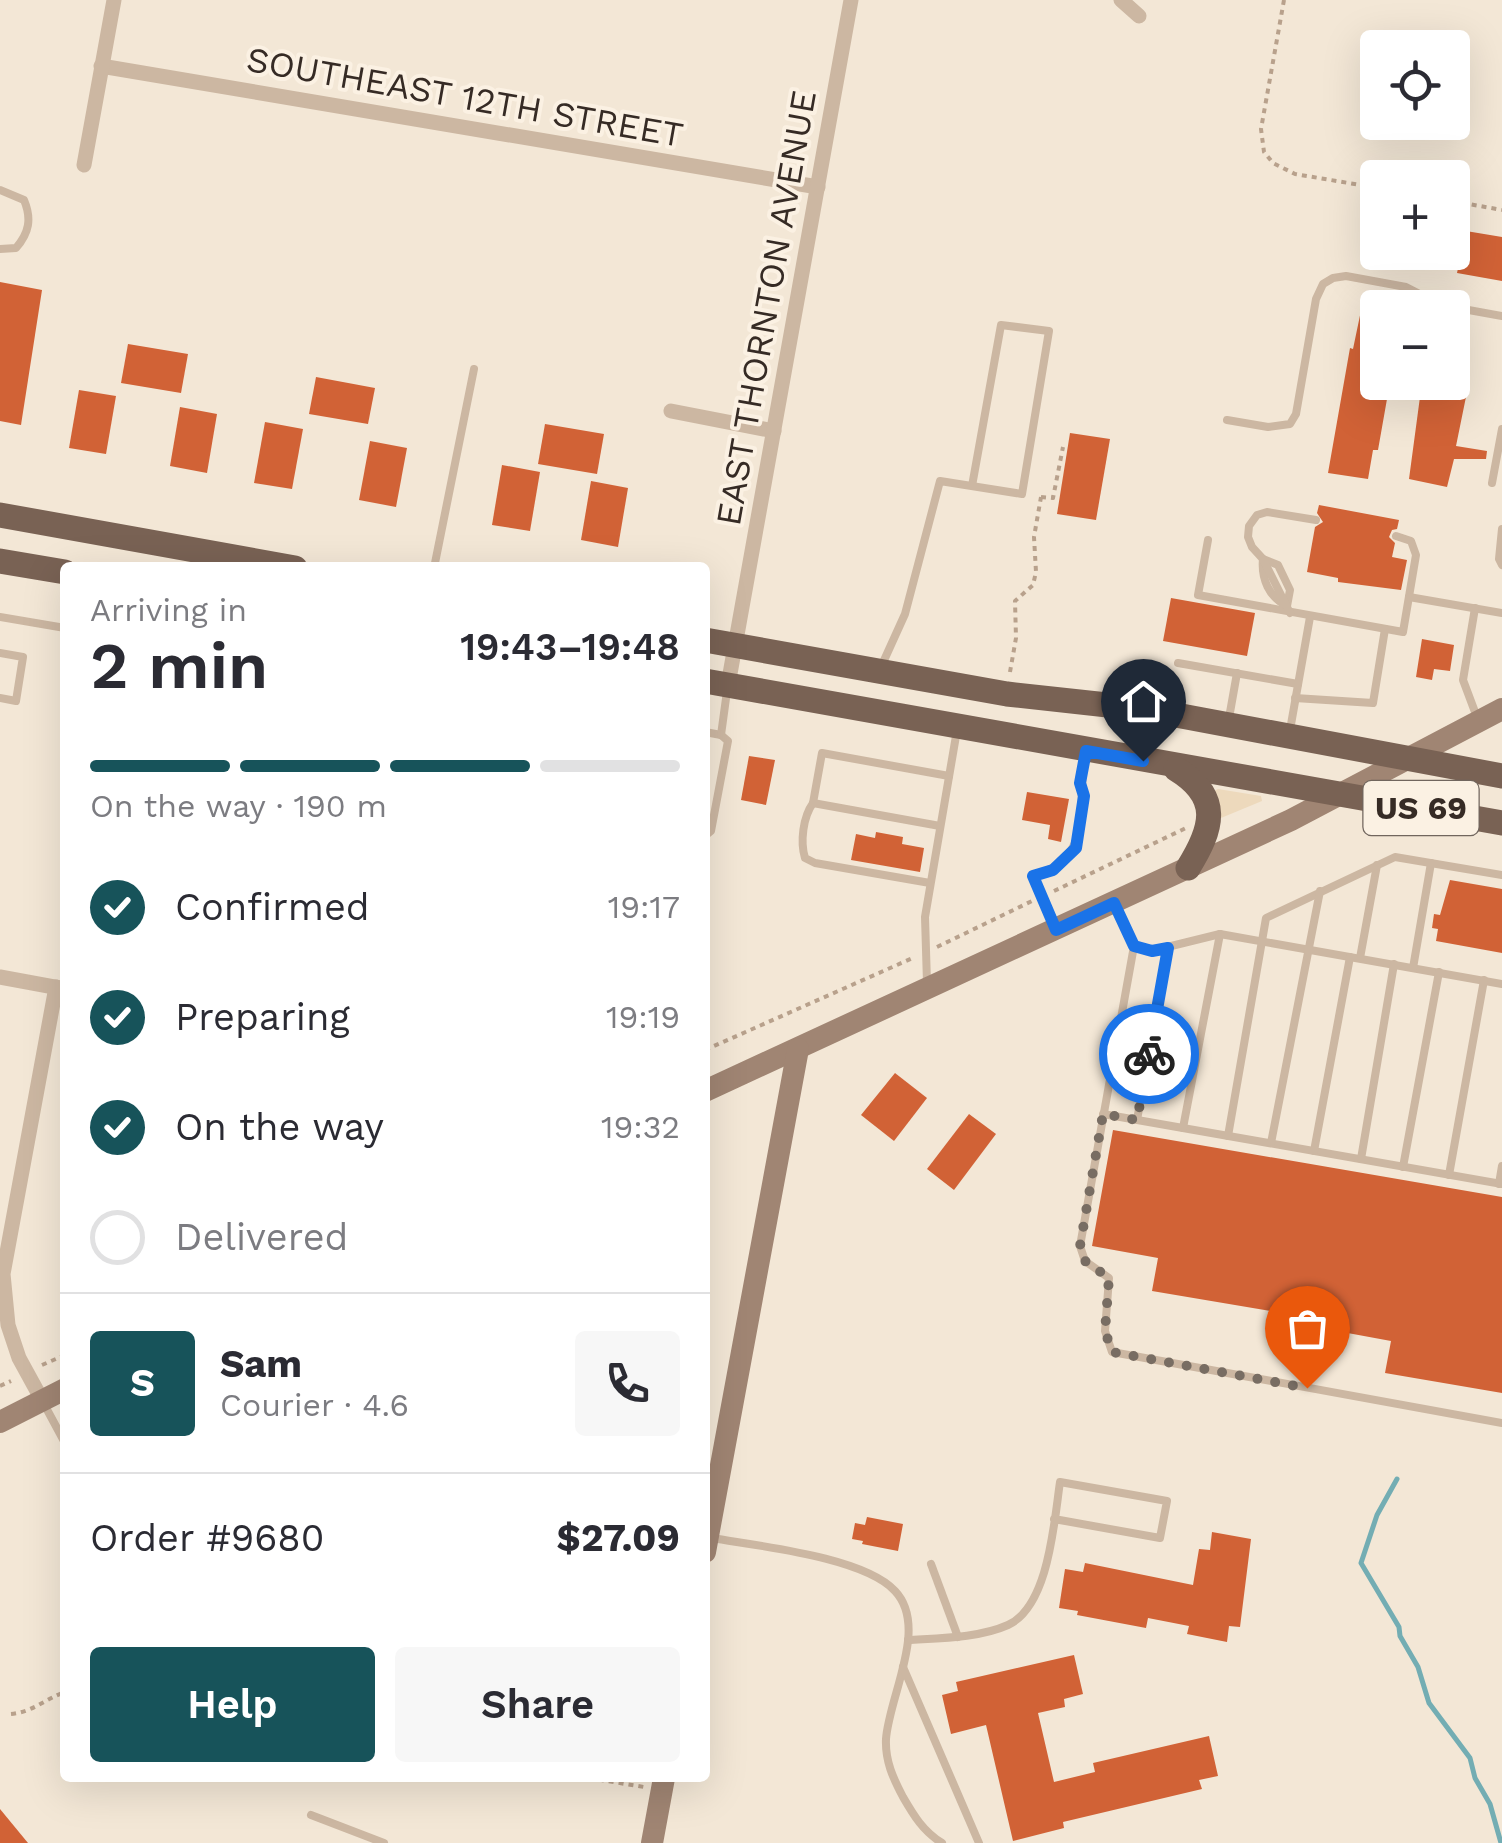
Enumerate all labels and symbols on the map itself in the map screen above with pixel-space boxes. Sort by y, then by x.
street label: SOUTHEAST 12TH STREET [243,38,687,156]
street label: EAST THORNTON AVENUE [707,87,825,529]
pin [1101,659,1186,762]
road number: US 69 [1364,781,1478,835]
courier [1099,1004,1199,1104]
pin [1265,1286,1350,1389]

